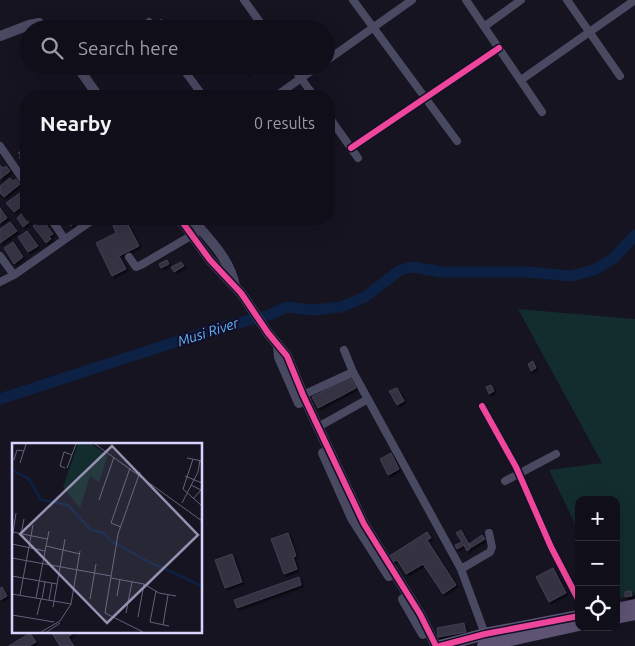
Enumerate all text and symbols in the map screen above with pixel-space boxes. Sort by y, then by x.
search box [20,20,335,75]
icon: search [38,34,66,62]
text: Search here [78,37,178,59]
text: Nearby [40,111,111,135]
text: 0 results [254,114,315,132]
water label: Musi River [176,314,241,349]
inset map [12,443,202,634]
map controls [575,496,620,631]
button: + [575,496,620,541]
button: − [575,541,620,586]
button: locate [575,586,620,631]

